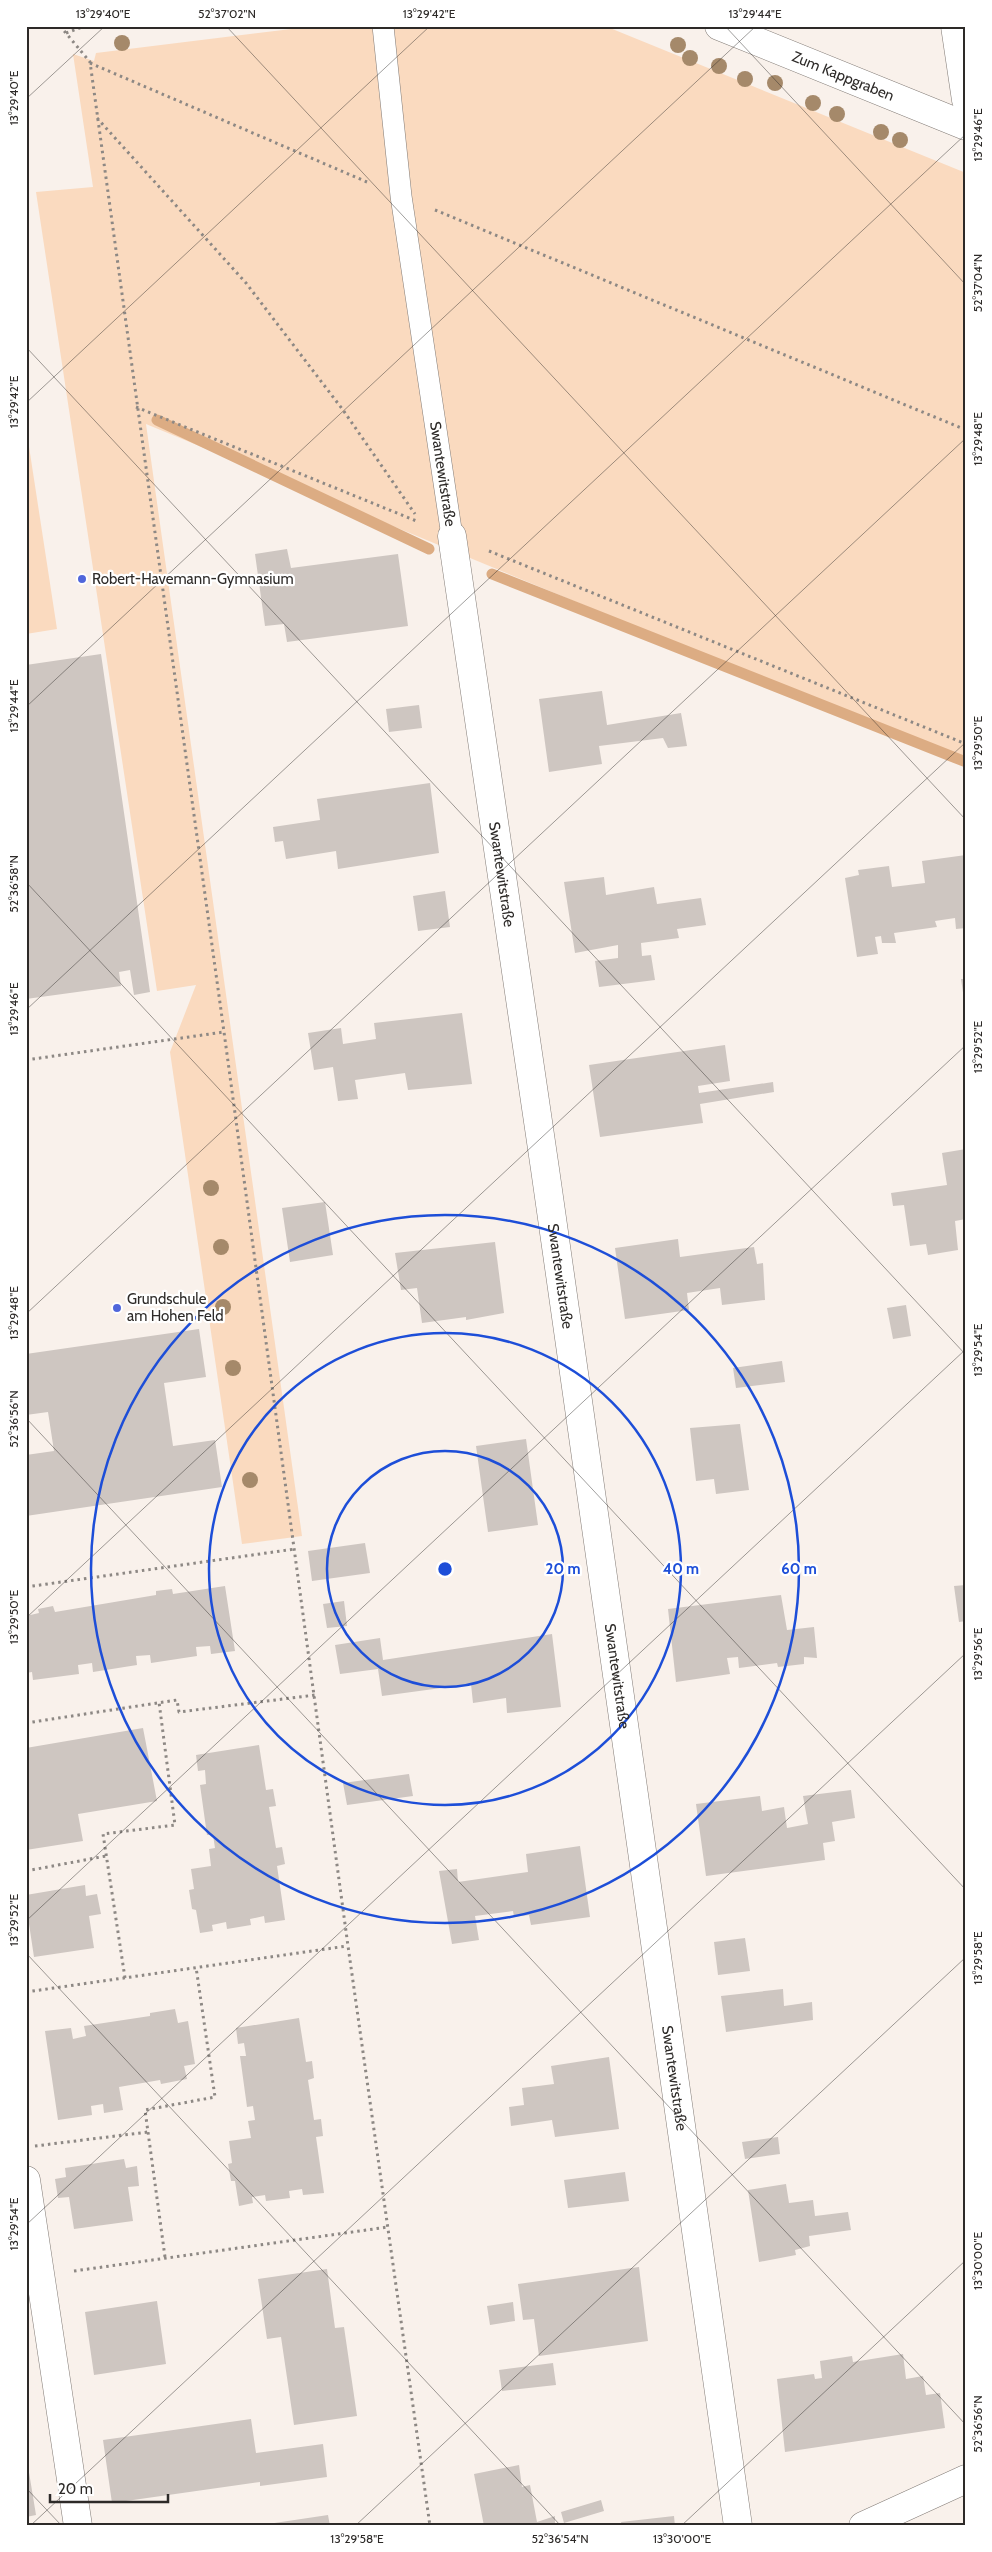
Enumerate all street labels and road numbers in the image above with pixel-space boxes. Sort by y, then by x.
street label: Zum Kappgraben [790,48,897,105]
street label: Swantewitstraße [426,420,460,528]
street label: Swantewitstraße [485,821,518,928]
street label: Swantewitstraße [544,1222,577,1330]
street label: Swantewitstraße [601,1622,634,1730]
street label: Swantewitstraße [658,2024,691,2132]

